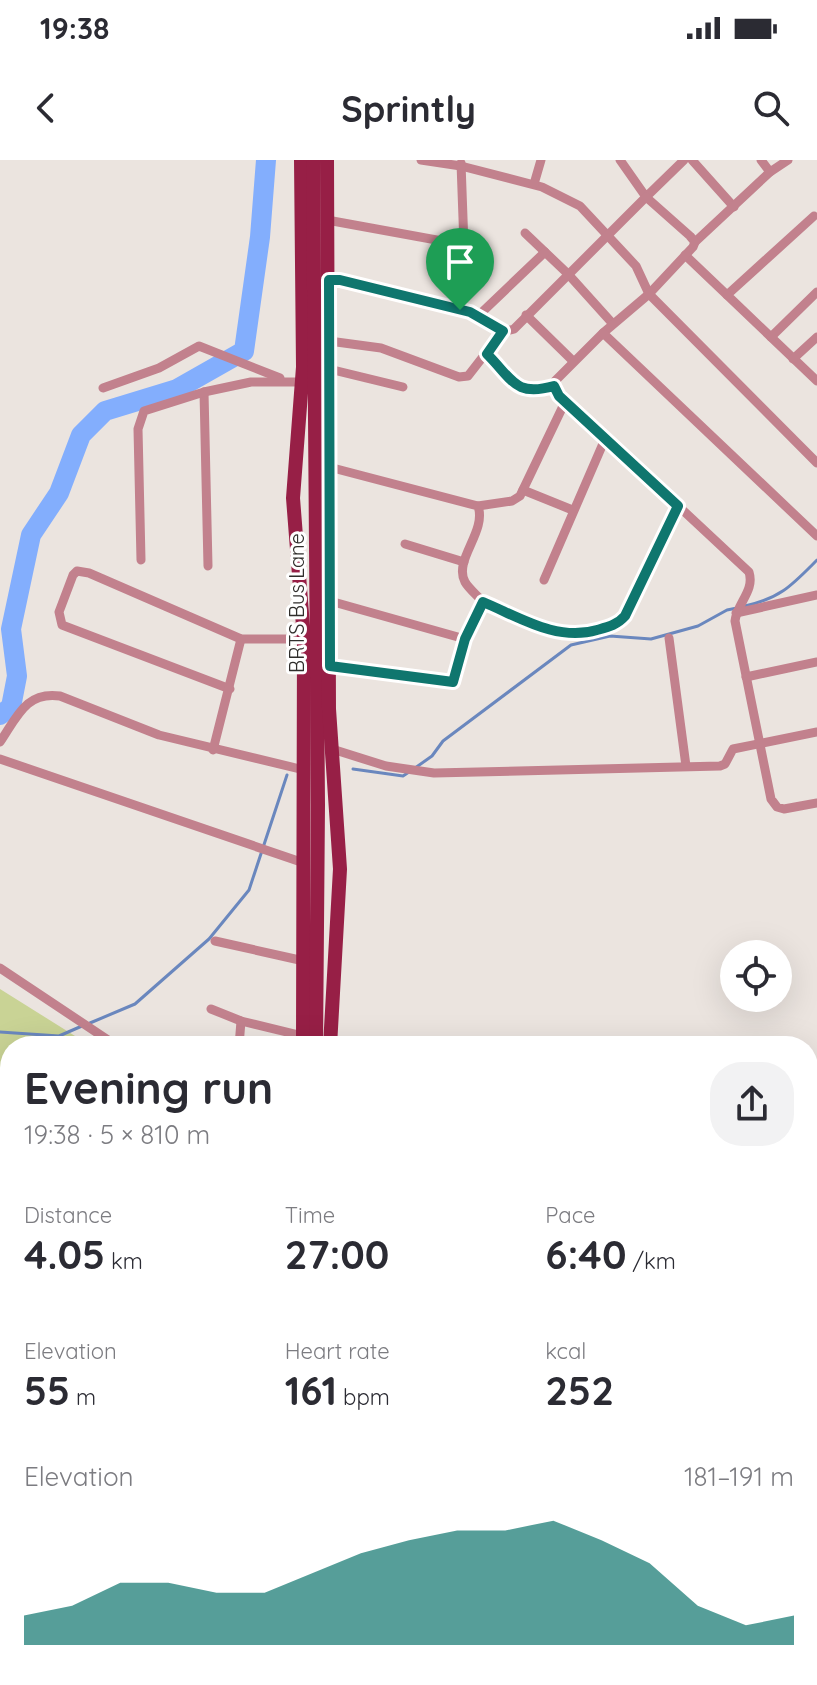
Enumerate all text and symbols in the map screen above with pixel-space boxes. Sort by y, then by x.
text: 19:38 [40,9,109,47]
icon: back [24,86,68,130]
text: Sprintly [341,86,476,131]
icon: search [749,86,793,130]
pin [426,228,494,310]
icon: arrive [438,240,482,284]
street label: BRTS Bus Lane [284,533,309,673]
map controls [720,940,792,1012]
button: locate [720,940,792,1012]
text: Evening run [24,1060,273,1115]
button: share [710,1062,794,1146]
text: 19:38 · 5 × 810 m [24,1118,210,1151]
text: Distance [24,1201,112,1229]
text: Time [285,1201,335,1229]
text: Pace [545,1201,596,1229]
text: 4.05 [24,1229,105,1279]
text: 27:00 [285,1229,389,1279]
text: 6:40 [545,1229,626,1279]
text: km [105,1247,143,1275]
text: /km [626,1247,676,1275]
text: Elevation [24,1337,117,1365]
text: Heart rate [285,1337,390,1365]
text: kcal [545,1337,586,1365]
text: 55 [24,1365,70,1415]
text: 161 [285,1365,337,1415]
text: 252 [545,1365,614,1415]
text: m [70,1383,96,1411]
text: bpm [337,1383,390,1411]
text: Elevation [24,1460,134,1493]
text: 181–191 m [684,1460,794,1493]

